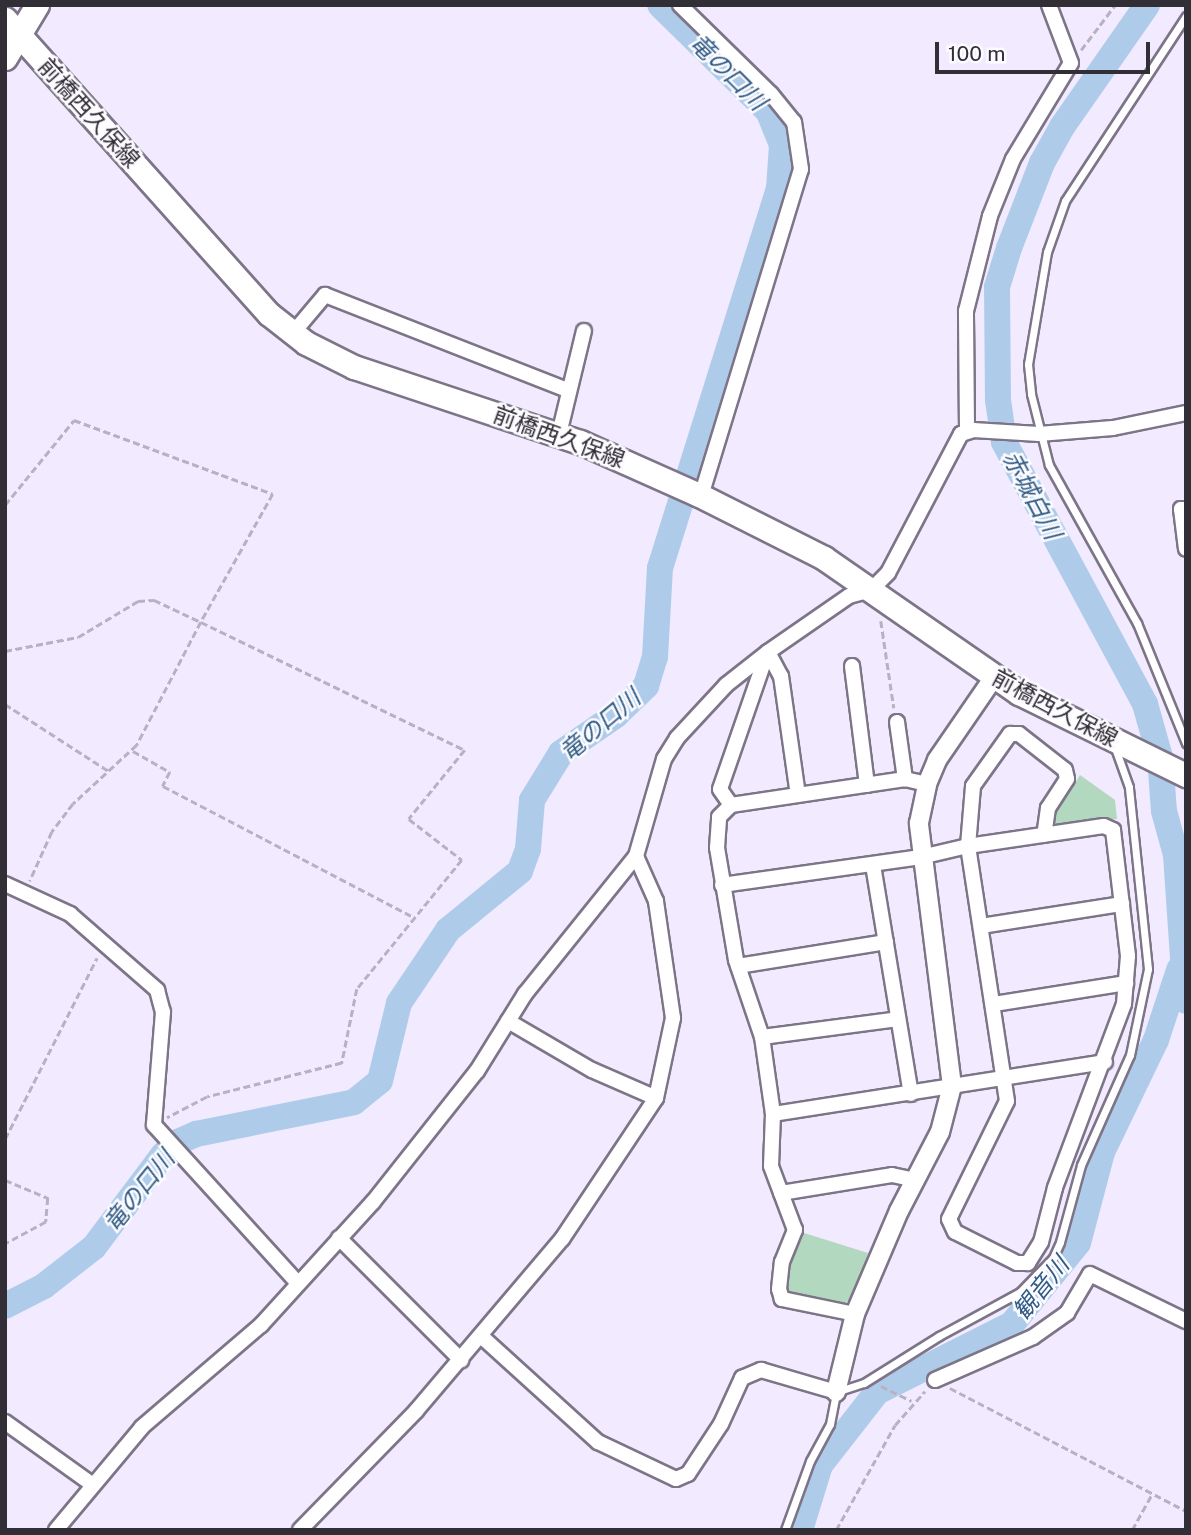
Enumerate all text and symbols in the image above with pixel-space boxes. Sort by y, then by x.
water label: 竜の口川 [684,28,772,116]
scale bar [939,28,1154,72]
text: 100 m [948,41,1005,66]
street label: 前橋西久保線 [33,52,145,174]
street label: 前橋西久保線 [489,400,629,474]
water label: 赤城白川 [997,446,1067,544]
street label: 前橋西久保線 [988,663,1122,753]
water label: 竜の口川 [554,683,646,767]
water label: 竜の口川 [98,1145,180,1237]
water label: 観音川 [1007,1251,1075,1325]

